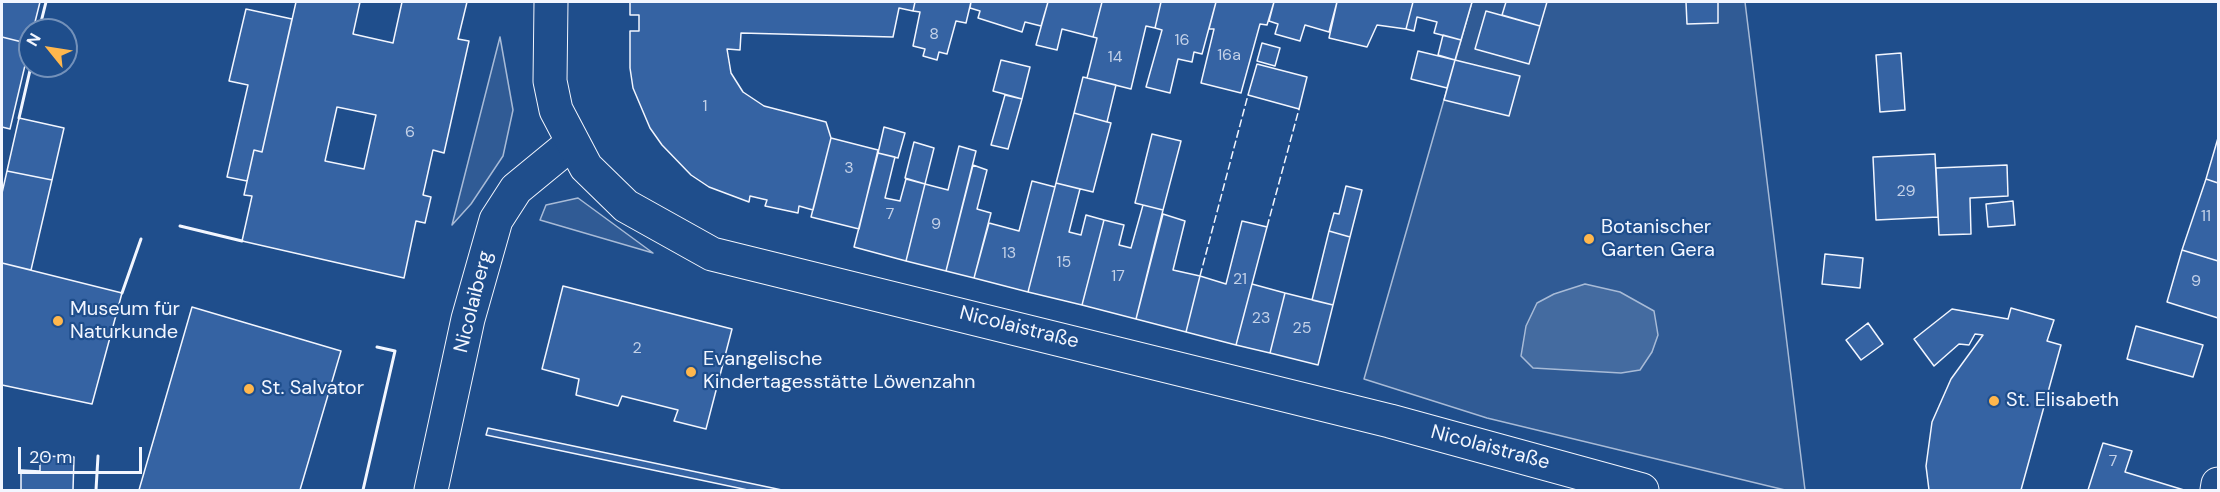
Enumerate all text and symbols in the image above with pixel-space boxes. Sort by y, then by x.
north arrow [18,18,78,78]
house number: 8 [929,25,939,45]
text: N [22,29,46,50]
house number: 16 [1174,31,1190,51]
house number: 16a [1217,46,1241,66]
house number: 14 [1108,48,1122,68]
house number: 1 [703,97,707,117]
house number: 6 [405,123,415,143]
house number: 3 [844,159,854,179]
house number: 29 [1896,182,1916,202]
house number: 7 [886,205,894,225]
house number: 11 [2201,207,2211,227]
house number: 9 [931,215,941,235]
place label: Botanischer Garten Gera [1601,216,1715,263]
marker: Botanischer Garten Gera [1582,232,1596,246]
house number: 13 [1002,244,1016,264]
street label: Nicolaiberg [450,249,498,355]
house number: 15 [1057,253,1071,273]
house number: 17 [1111,267,1125,287]
house number: 21 [1233,270,1247,290]
house number: 9 [2191,272,2201,292]
place label: Museum für Naturkunde [70,298,180,345]
street label: Nicolaistraße [957,302,1081,354]
house number: 23 [1252,309,1270,329]
marker: Museum für Naturkunde [51,314,65,328]
house number: 25 [1293,319,1311,339]
house number: 2 [632,339,642,359]
place label: Evangelische Kindertagesstätte Löwenzahn [703,348,976,395]
marker: Evangelische Kindertagesstätte Löwenzahn [684,365,698,379]
place label: St. Salvator [261,377,364,401]
marker: St. Salvator [242,382,256,396]
place label: St. Elisabeth [2006,389,2119,413]
marker: St. Elisabeth [1987,394,2001,408]
street label: Nicolaistraße [1428,421,1552,475]
scale bar [21,435,146,473]
text: 20 m [29,445,72,469]
house number: 7 [2109,452,2117,472]

